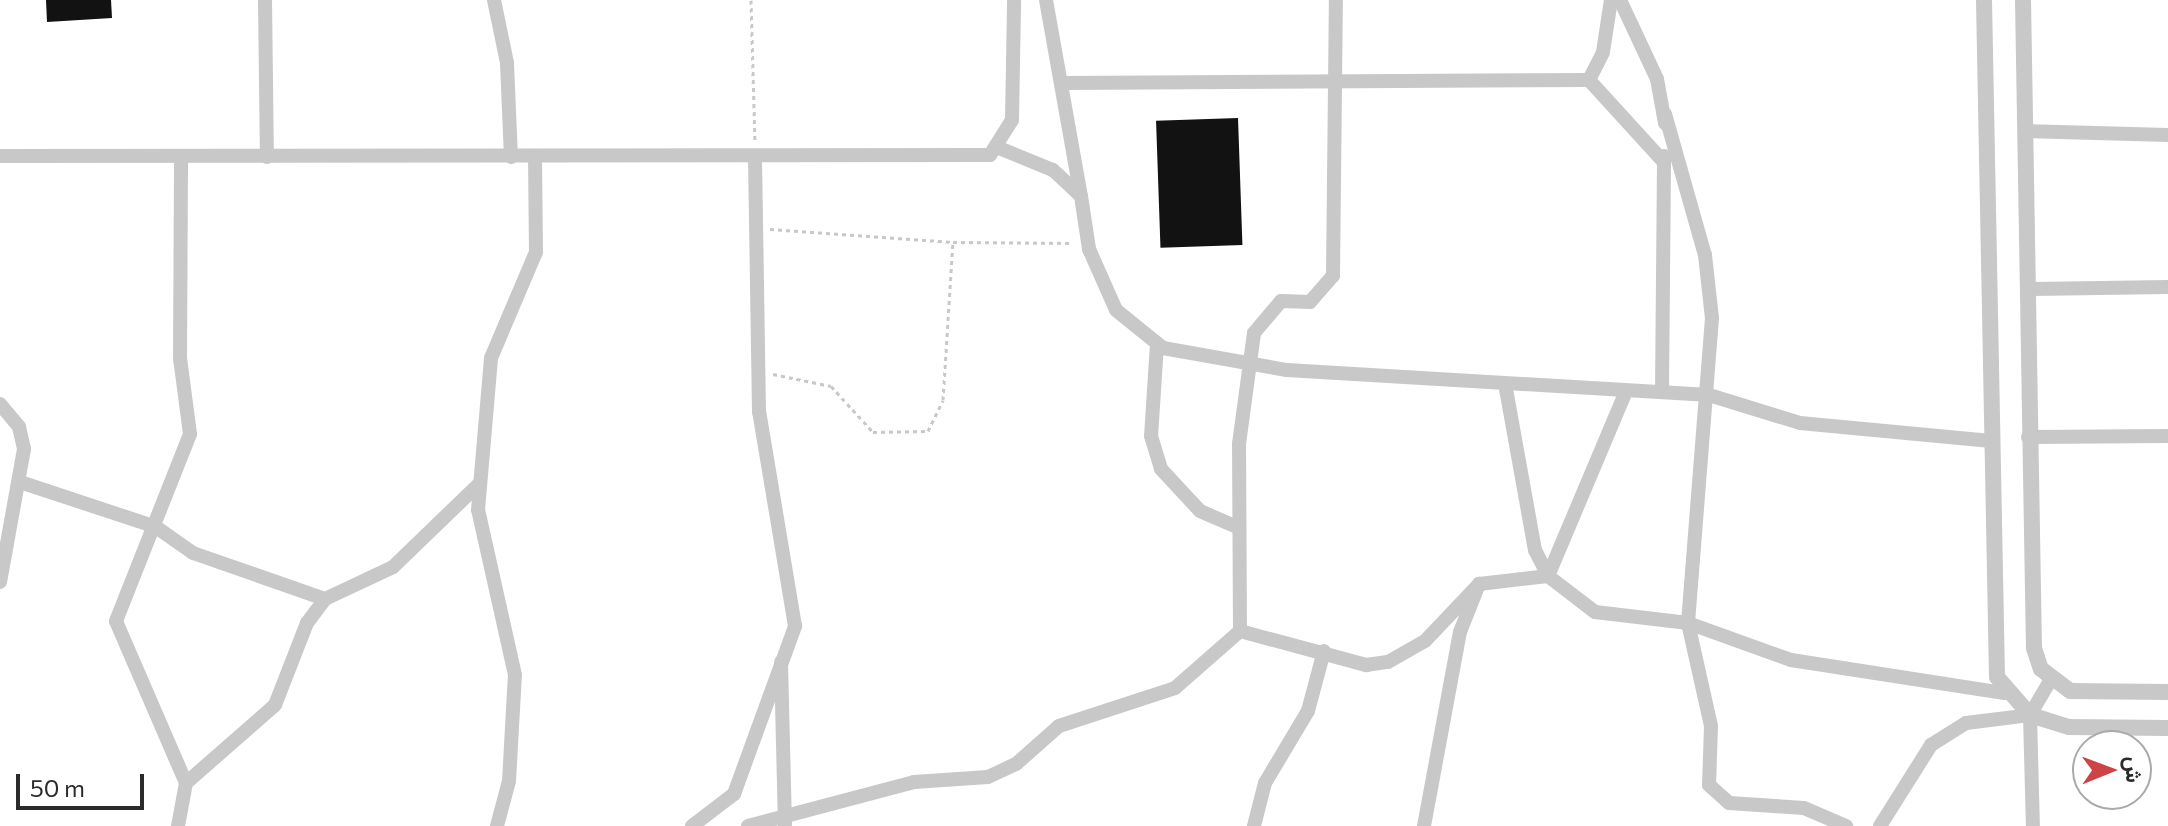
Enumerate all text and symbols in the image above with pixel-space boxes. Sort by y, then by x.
north arrow [2072,730,2152,810]
text: ش [2121,756,2148,783]
scale bar [20,758,148,808]
text: 50 m [30,773,85,802]

